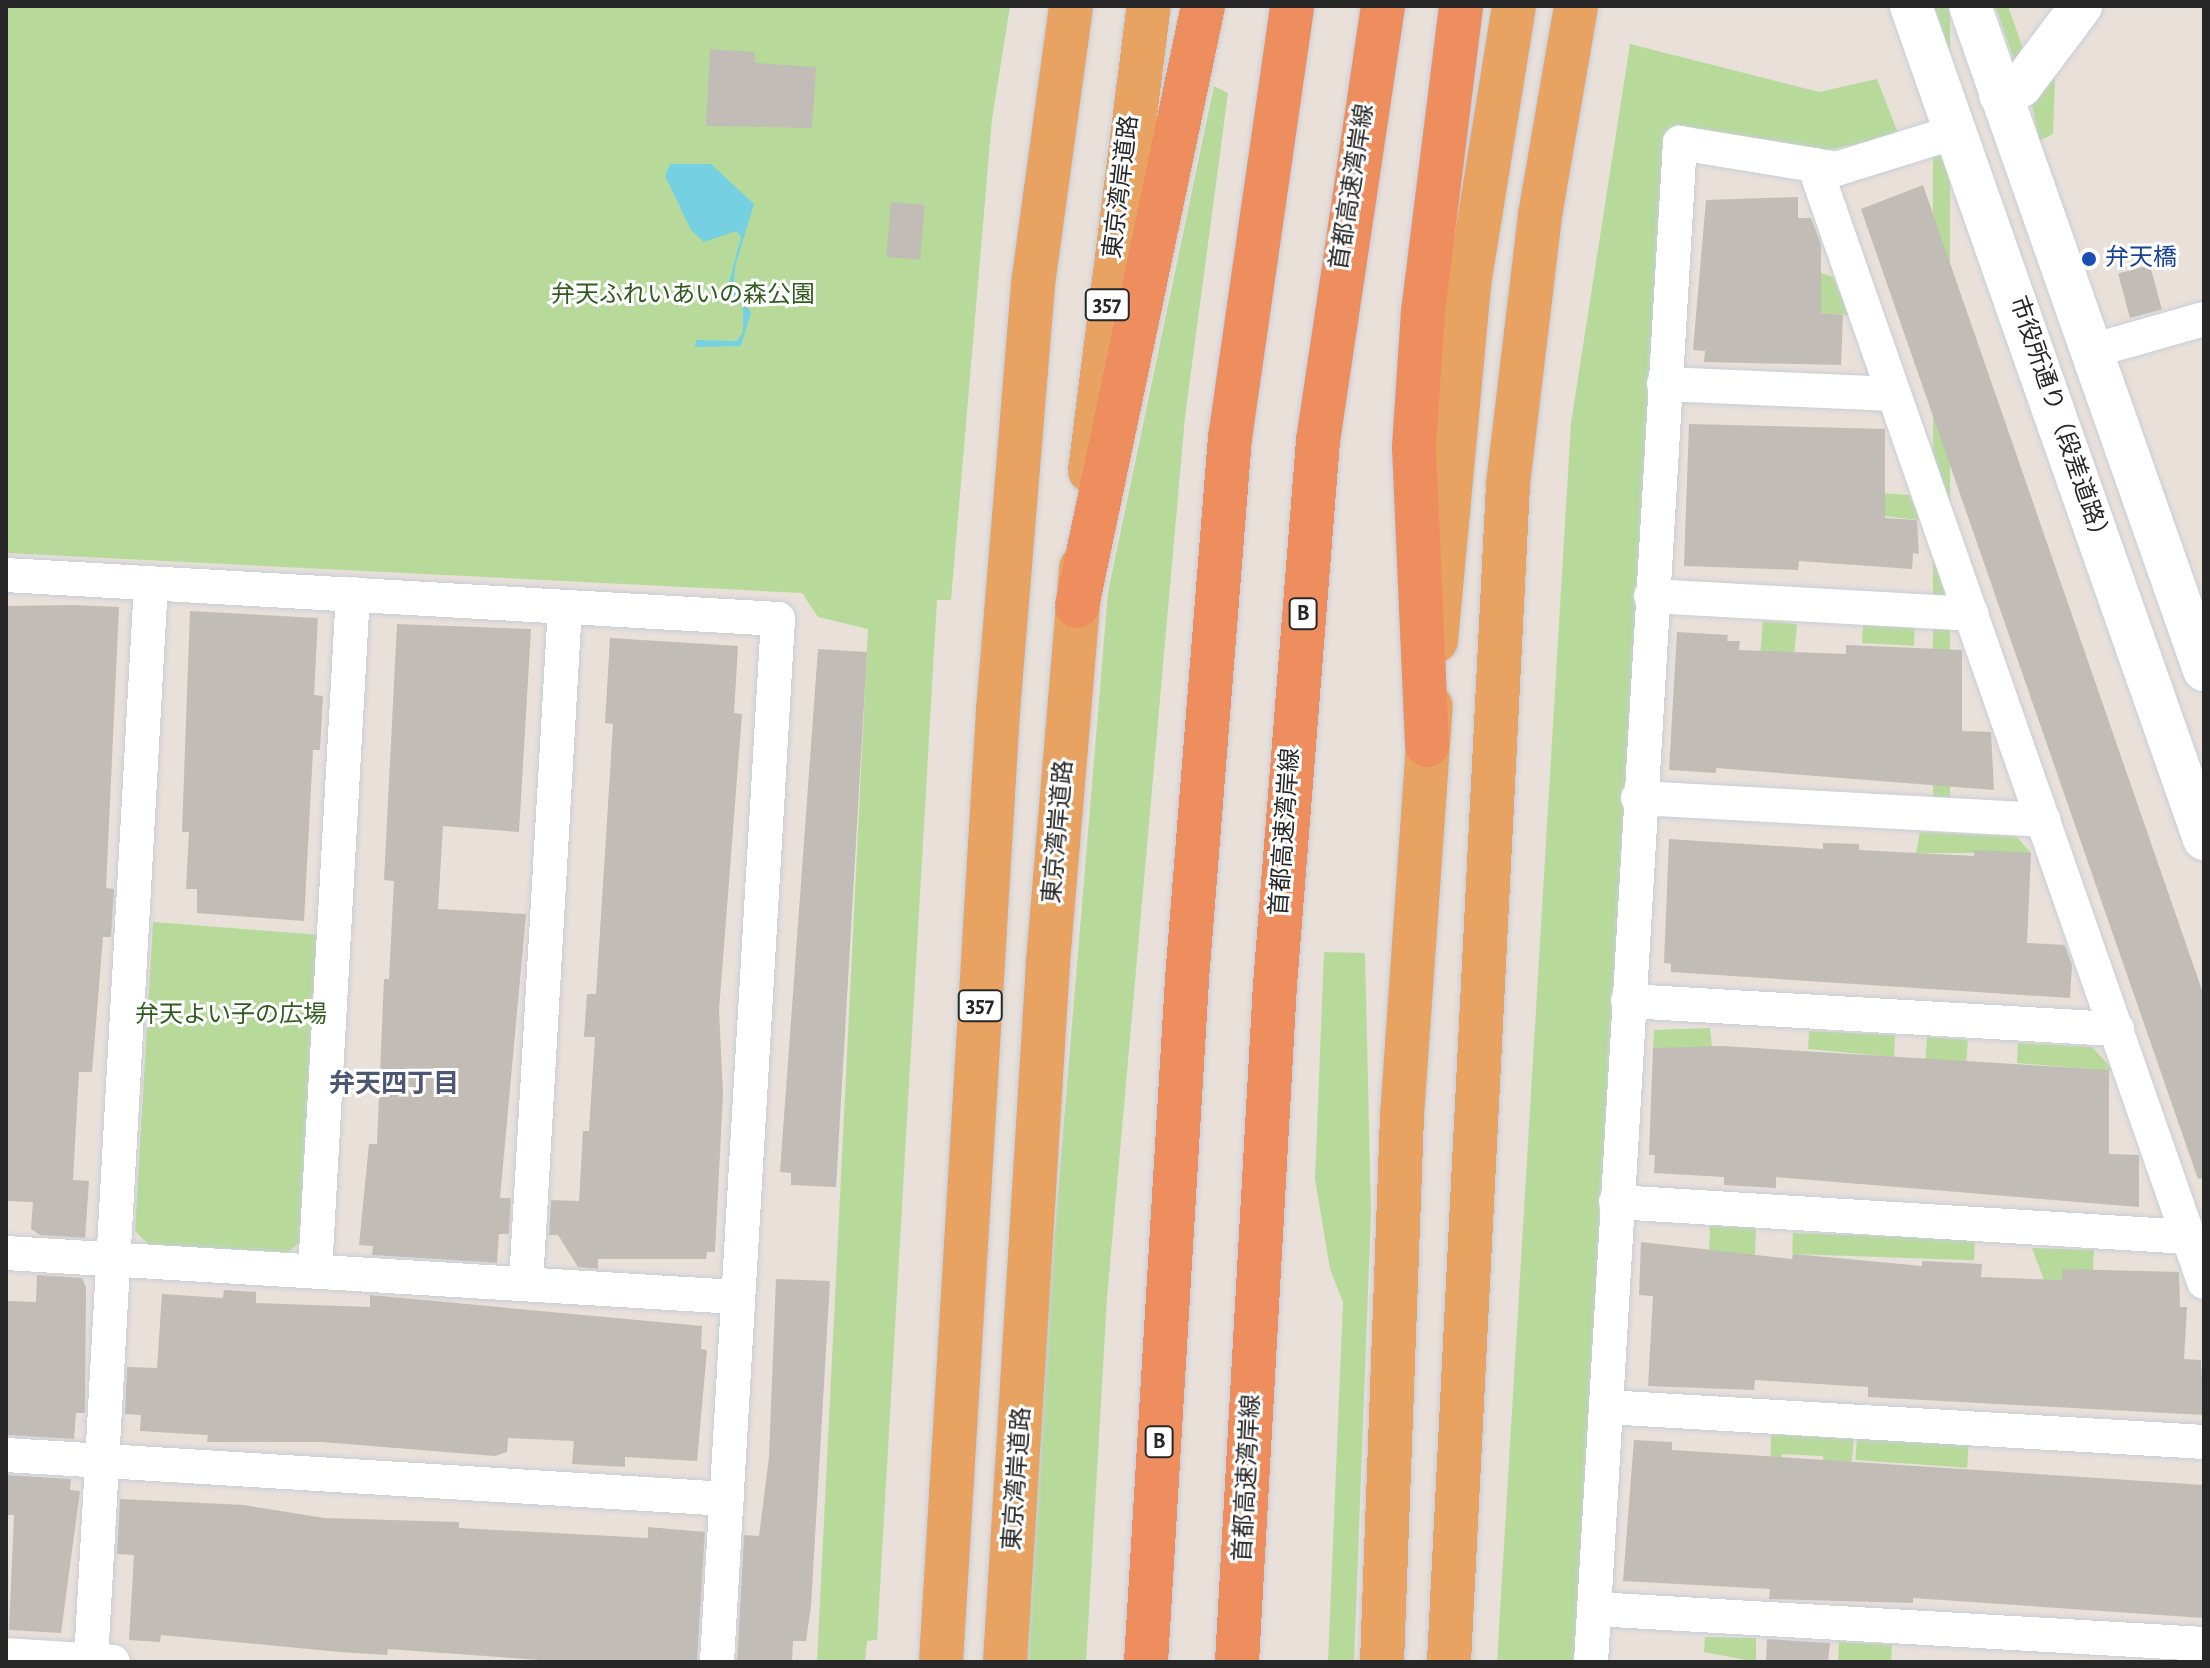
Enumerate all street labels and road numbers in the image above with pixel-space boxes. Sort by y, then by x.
street label: 首都高速湾岸線 [1326,102,1380,272]
street label: 東京湾岸道路 [1099,114,1145,260]
road number: 357 [1083,287,1131,323]
street label: 市役所通り（段差道路） [2002,293,2116,551]
road number: B [1287,596,1319,632]
street label: 首都高速湾岸線 [1266,747,1306,917]
street label: 東京湾岸道路 [1038,759,1080,905]
road number: 357 [956,988,1004,1024]
street label: 首都高速湾岸線 [1229,1393,1267,1563]
street label: 東京湾岸道路 [999,1406,1037,1552]
road number: B [1143,1424,1175,1460]

